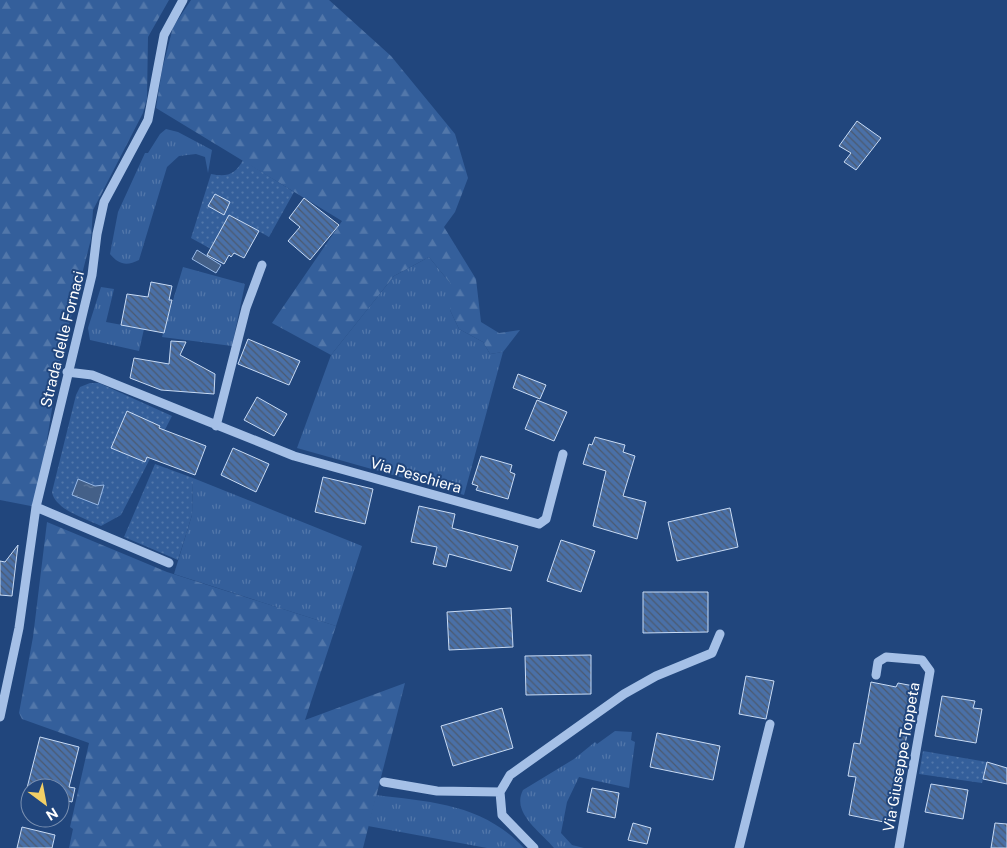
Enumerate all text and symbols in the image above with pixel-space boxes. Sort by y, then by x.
street label: Strada delle Fornaci [37,269,87,409]
street label: Via Peschiera [368,454,464,496]
street label: Via Giuseppe Toppeta [879,681,923,833]
north arrow [20,778,70,828]
text: N [43,804,61,824]

